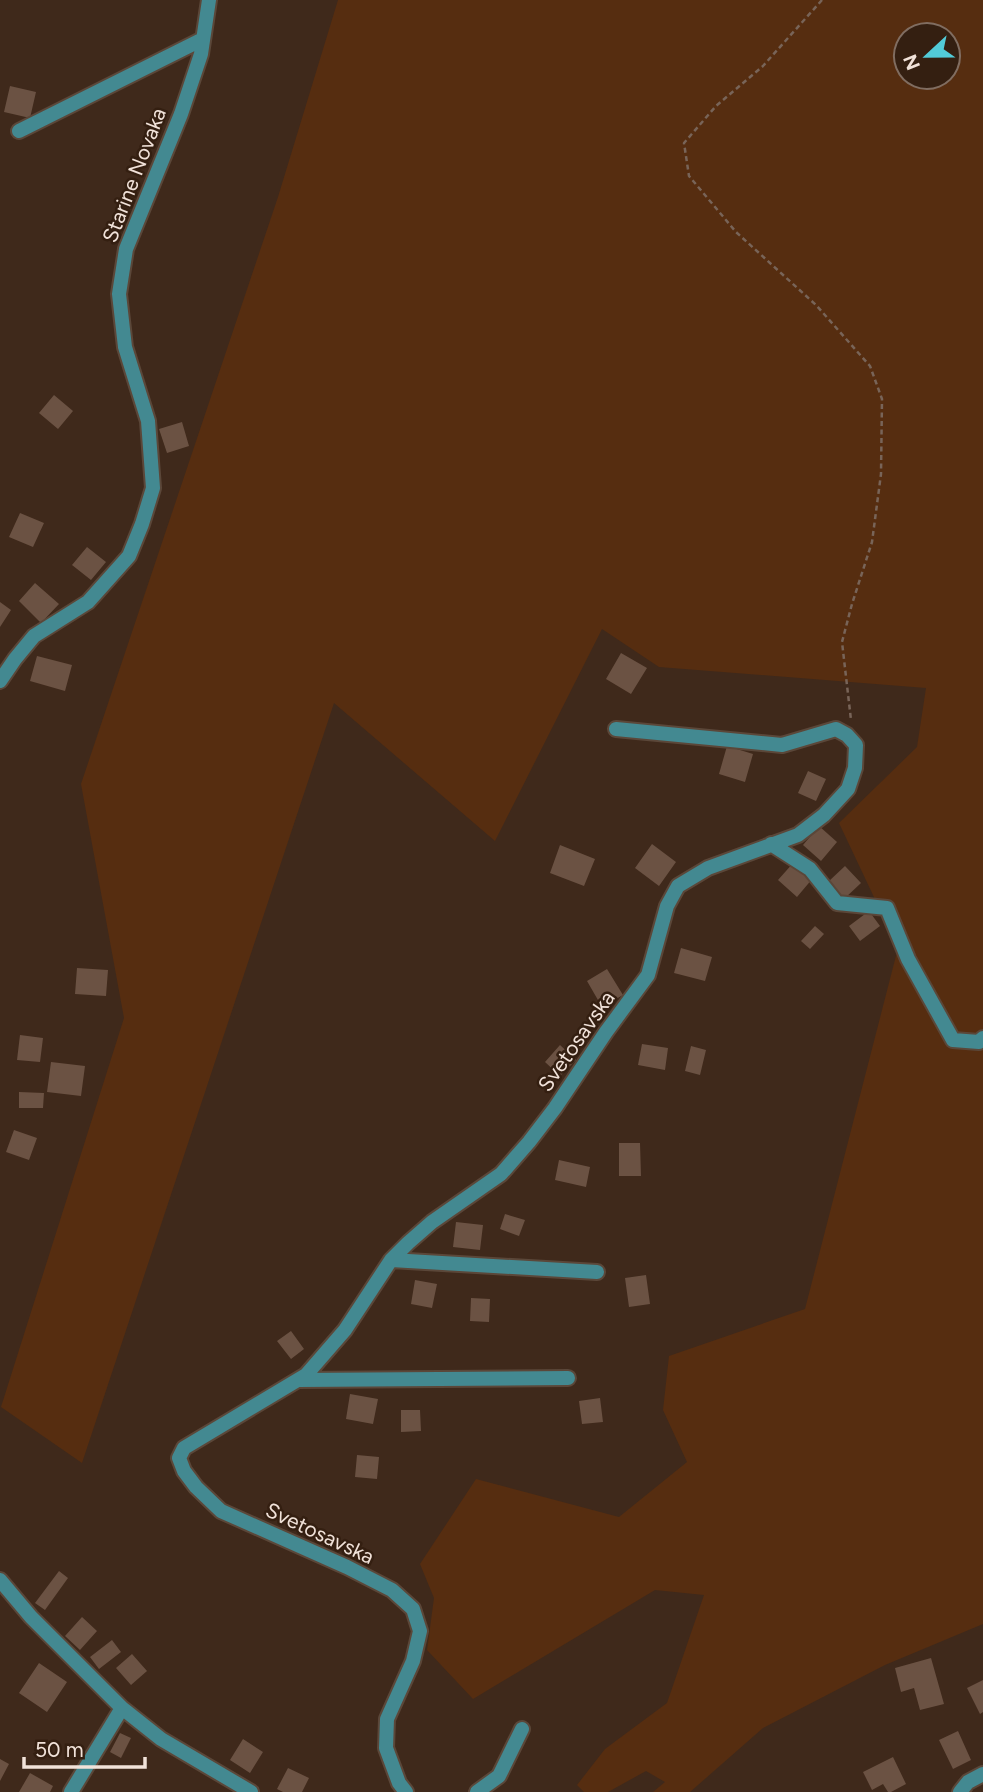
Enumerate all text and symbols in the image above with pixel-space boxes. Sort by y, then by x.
north arrow [892,21,962,91]
text: N [898,51,925,73]
street label: Starine Novaka [97,104,171,246]
street label: Svetosavska [532,986,620,1096]
street label: Svetosavska [262,1497,378,1569]
scale bar [24,1726,145,1770]
text: 50 m [35,1737,84,1762]

